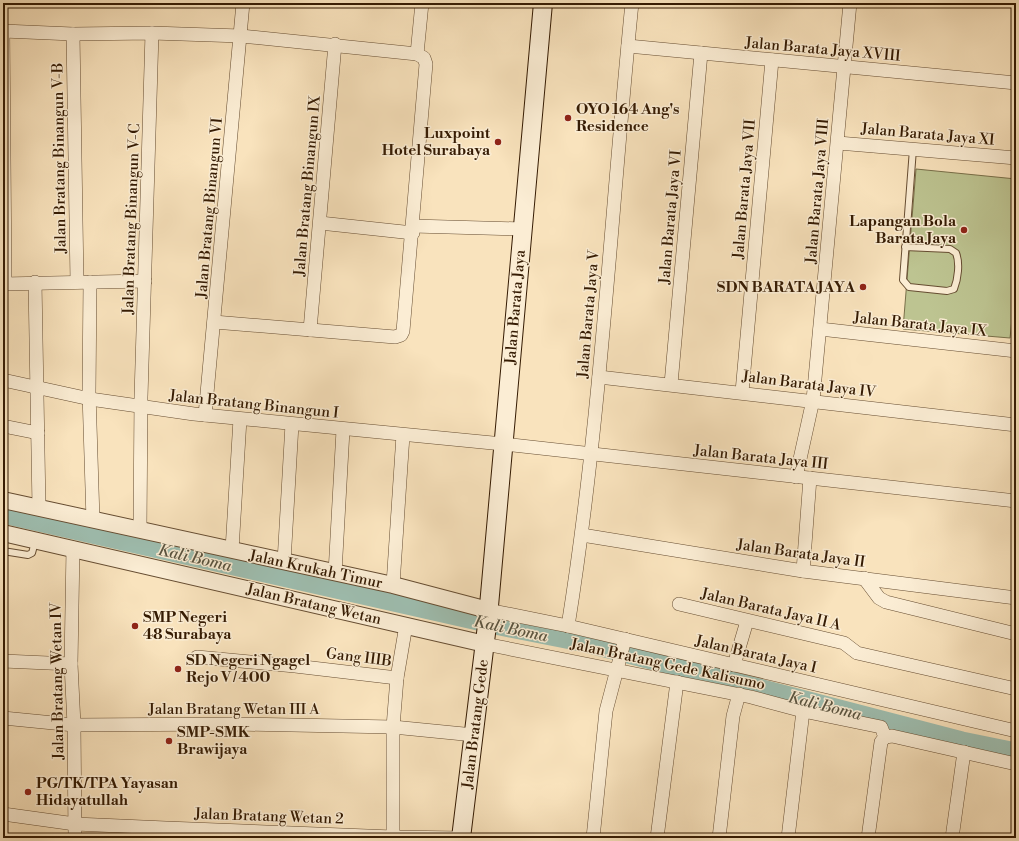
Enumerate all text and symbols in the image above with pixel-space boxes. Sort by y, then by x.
street label: Jalan Barata Jaya XVIII [743,33,902,66]
street label: Jalan Bratang Binangun V-B [48,62,71,255]
street label: Jalan Bratang Binangun IX [290,94,325,278]
place label: OYO 164 Ang's Residence [576,100,680,136]
marker: OYO 164 Ang's Residence [563,113,573,123]
street label: Jalan Bratang Binangun VI [192,117,227,300]
street label: Jalan Barata Jaya VIII [802,117,833,266]
street label: Jalan Barata Jaya VII [729,118,760,261]
street label: Jalan Barata Jaya XI [859,119,996,150]
street label: Jalan Bratang Binangun V-C [119,123,144,316]
place label: Luxpoint Hotel Surabaya [382,124,491,160]
marker: Luxpoint Hotel Surabaya [493,137,503,147]
street label: Jalan Barata Jaya VI [655,149,686,286]
place label: Lapangan Bola Barata Jaya [849,212,957,248]
marker: Lapangan Bola Barata Jaya [959,225,969,235]
street label: Jalan Barata Jaya [501,249,530,366]
street label: Jalan Barata Jaya V [573,249,604,380]
place label: SDN BARATA JAYA [717,278,855,297]
marker: SDN BARATA JAYA [858,282,868,292]
street label: Jalan Barata Jaya IX [851,308,988,341]
street label: Jalan Barata Jaya IV [740,367,877,402]
street label: Jalan Bratang Binangun I [167,386,340,423]
street label: Jalan Barata Jaya III [692,441,829,474]
street label: Jalan Barata Jaya II [734,535,867,572]
water label: Kali Boma [156,540,234,576]
street label: Jalan Krukah Timur [246,546,385,593]
street label: Jalan Bratang Wetan [244,580,383,629]
street label: Jalan Barata Jaya II A [698,584,843,635]
street label: Jalan Bratang Wetan IV [47,602,68,761]
place label: SMP Negeri 48 Surabaya [143,608,232,644]
water label: Kali Boma [472,611,550,647]
marker: SMP Negeri 48 Surabaya [130,621,140,631]
street label: Jalan Barata Jaya I [692,631,819,678]
street label: Jalan Bratang Gede Kalisumo [568,634,767,694]
street label: Gang IIIB [325,644,393,671]
place label: SD Negeri Ngagel Rejo V / 400 [186,651,310,687]
street label: Jalan Bratang Gede [458,658,493,791]
marker: SD Negeri Ngagel Rejo V / 400 [173,664,183,674]
water label: Kali Boma [786,687,864,725]
street label: Jalan Bratang Wetan III A [147,700,320,719]
place label: SMP-SMK Brawijaya [177,723,251,759]
marker: SMP-SMK Brawijaya [164,736,174,746]
place label: PG/TK/TPA Yayasan Hidayatullah [36,774,179,810]
marker: PG/TK/TPA Yayasan Hidayatullah [23,787,33,797]
street label: Jalan Bratang Wetan 2 [193,804,344,829]

